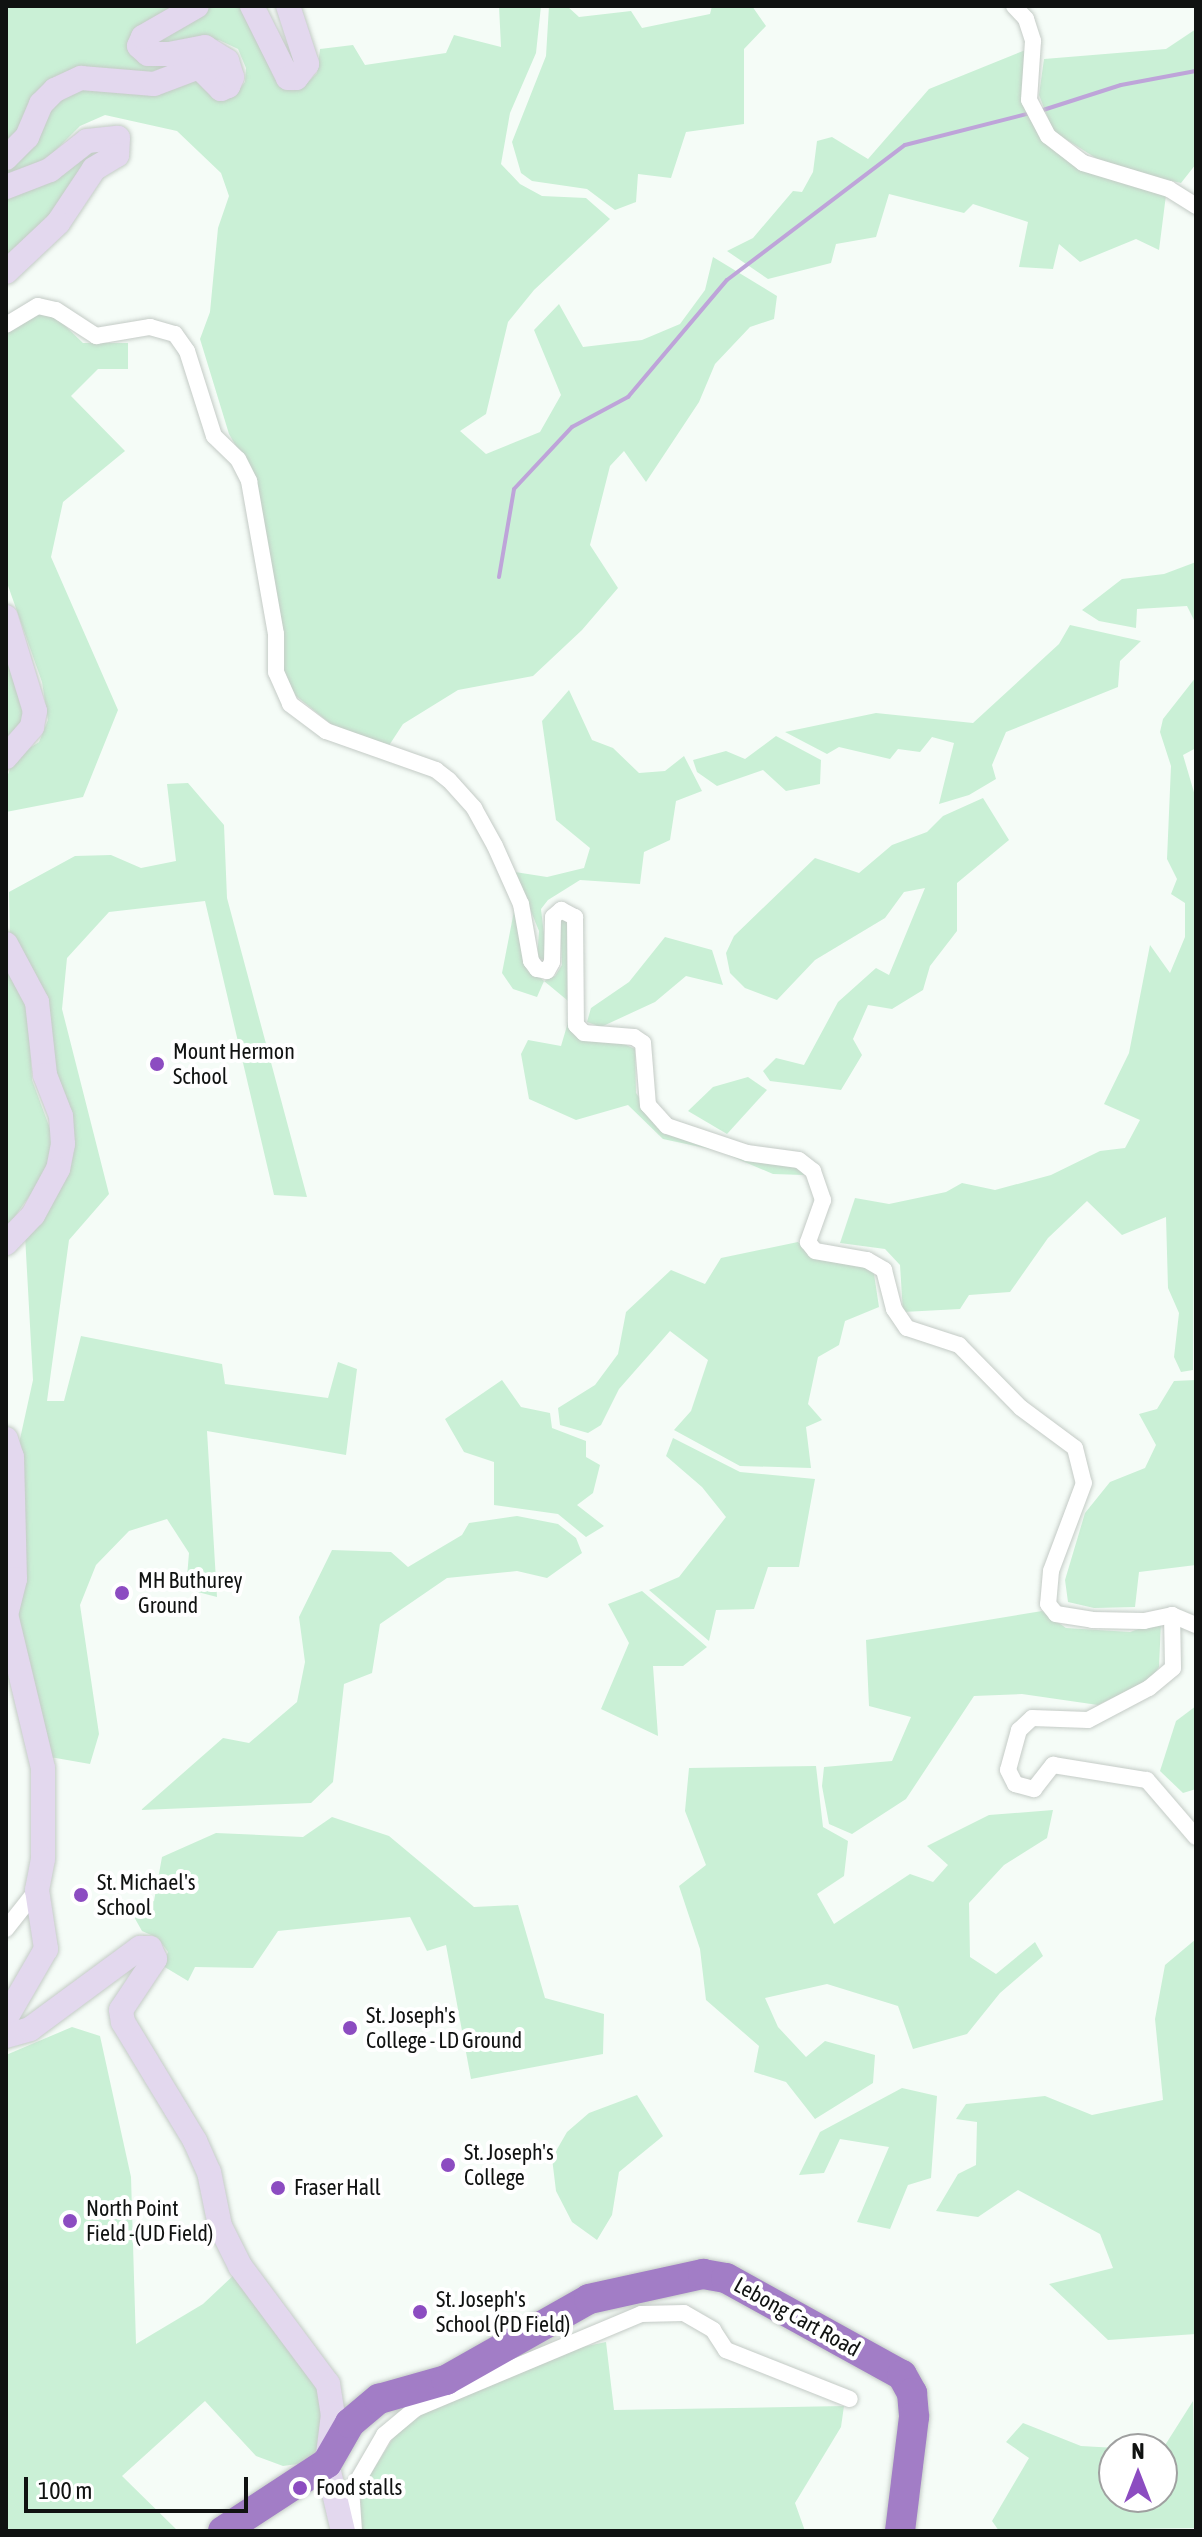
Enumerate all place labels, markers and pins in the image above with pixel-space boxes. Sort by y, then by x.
place label: Mount Hermon School [173,1038,295,1090]
marker: Mount Hermon School [148,1055,166,1073]
place label: MH Buthurey Ground [138,1567,243,1618]
marker: MH Buthurey Ground [113,1584,131,1602]
place label: St. Michael's School [97,1869,196,1920]
marker: St. Michael's School [72,1886,90,1904]
place label: St. Joseph's College - LD Ground [366,2002,522,2054]
marker: St. Joseph's College - LD Ground [341,2019,359,2037]
place label: St. Joseph's College [464,2139,554,2190]
marker: St. Joseph's College [439,2156,457,2174]
place label: Fraser Hall [294,2175,381,2201]
marker: Fraser Hall [269,2179,287,2197]
place label: North Point Field -(UD Field) [86,2195,213,2246]
marker: North Point Field -(UD Field) [61,2212,79,2230]
place label: St. Joseph's School (PD Field) [436,2286,570,2338]
marker: St. Joseph's School (PD Field) [411,2303,429,2321]
place label: Food stalls [316,2475,402,2501]
marker: Food stalls [291,2479,309,2497]

